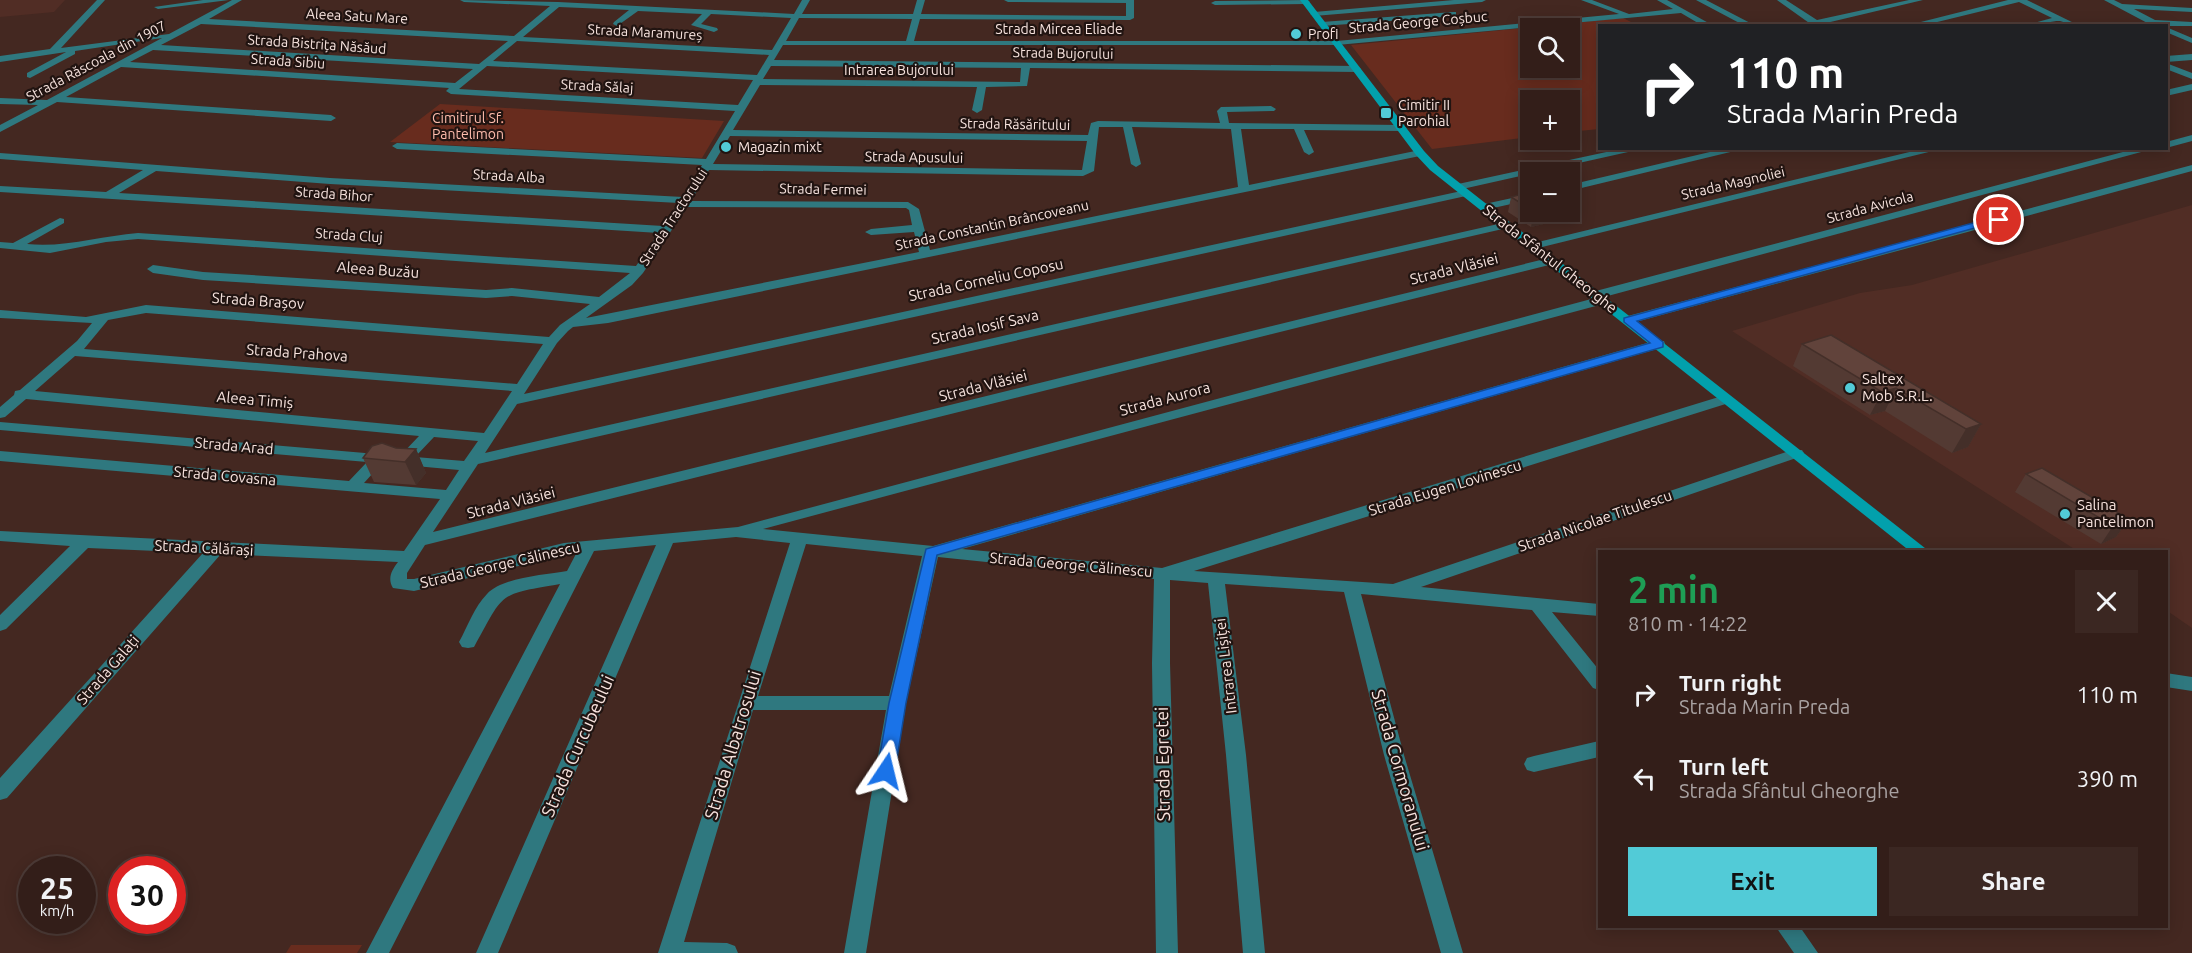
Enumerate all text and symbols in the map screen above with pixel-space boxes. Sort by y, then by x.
street label: Aleea Satu Mare [306,5,408,27]
street label: Strada George Coșbuc [1348,8,1488,36]
street label: Strada Răscoala din 1907 [23,17,169,105]
map controls [1520,18,1580,222]
button: search [1520,18,1580,78]
street label: Strada Maramureș [587,21,703,43]
street label: Strada Mircea Eliade [995,21,1123,37]
place label: Profi [1308,26,1339,42]
marker: Profi [1289,27,1303,41]
street label: Strada Bistrița Năsăud [247,31,387,57]
street label: Strada Bujorului [1012,44,1114,62]
icon: right [1628,48,1706,126]
text: 110 m [1727,49,1844,96]
street label: Strada Sibiu [250,50,326,72]
street label: Intrarea Bujorului [844,62,954,78]
street label: Strada Sălaj [560,76,634,96]
button: + [1520,90,1580,150]
place label: Cimitir II Parohial [1398,97,1450,129]
text: Strada Marin Preda [1727,98,1958,128]
marker: Cimitir II Parohial [1379,106,1393,120]
park label: Cimitirul Sf. Pantelimon [432,110,504,142]
street label: Strada Răsăritului [960,115,1070,133]
place label: Magazin mixt [738,139,822,155]
marker: Magazin mixt [719,140,733,154]
street label: Strada Apusului [865,148,963,166]
button: − [1520,162,1580,222]
street label: Strada Magnoliei [1680,163,1786,203]
street label: Strada Alba [473,166,545,186]
street label: Strada Tractorului [636,166,710,268]
street label: Strada Fermei [779,180,867,198]
street label: Strada Bihor [295,183,374,205]
street label: Strada Avicola [1825,188,1915,226]
pin [1973,194,2024,245]
street label: Strada Constantin Brâncoveanu [894,197,1090,253]
street label: Strada Sfântul Gheorghe [1480,201,1621,316]
icon: arrive [1982,203,2015,236]
street label: Strada Cluj [315,225,383,245]
street label: Strada Vlăsiei [1408,249,1500,288]
street label: Strada Corneliu Coposu [907,255,1065,304]
street label: Aleea Buzău [336,258,420,281]
street label: Strada Brașov [211,289,305,312]
street label: Strada Iosif Sava [930,306,1040,347]
street label: Strada Prahova [246,340,348,365]
street label: Strada Vlăsiei [937,366,1029,405]
place label: Saltex Mob S.R.L. [1862,370,1933,404]
street label: Strada Aurora [1118,378,1212,419]
marker: Saltex Mob S.R.L. [1843,381,1857,395]
street label: Aleea Timiș [216,388,294,411]
street label: Strada Arad [194,434,274,457]
street label: Strada Eugen Lovinescu [1366,456,1523,519]
street label: Strada Covasna [173,463,277,488]
street label: Strada Vlăsiei [465,483,557,522]
street label: Strada Nicolae Titulescu [1516,486,1674,555]
place label: Salina Pantelimon [2077,496,2154,530]
marker: Salina Pantelimon [2058,507,2072,521]
street label: Strada Călărași [154,536,254,559]
street label: Strada George Călinescu [418,538,581,591]
street label: Strada George Călinescu [989,549,1153,580]
text: 2 min [1628,569,1719,610]
button: close [2075,570,2138,633]
text: 810 m · 14:22 [1628,612,1748,635]
street label: Intrarea Lișiței [1211,617,1240,715]
street label: Strada Galați [73,632,142,708]
street label: Strada Albatrosului [700,668,764,822]
text: Turn right [1679,670,1781,695]
street label: Strada Curcubeului [537,672,617,820]
icon: right [1628,678,1661,711]
text: 110 m [2077,682,2138,707]
street label: Strada Cormoranului [1368,687,1434,853]
text: Strada Marin Preda [1679,695,1850,718]
street label: Strada Egretei [1151,706,1173,822]
position arrow [854,739,918,803]
text: Turn left [1679,754,1769,779]
icon: left [1628,762,1661,795]
text: 390 m [2077,766,2138,791]
text: Strada Sfântul Gheorghe [1679,779,1900,802]
button: Exit [1628,847,1877,916]
button: Share [1889,847,2138,916]
speed limit sign: 30 [108,856,186,934]
text: 25 [40,871,74,905]
text: km/h [40,902,74,919]

